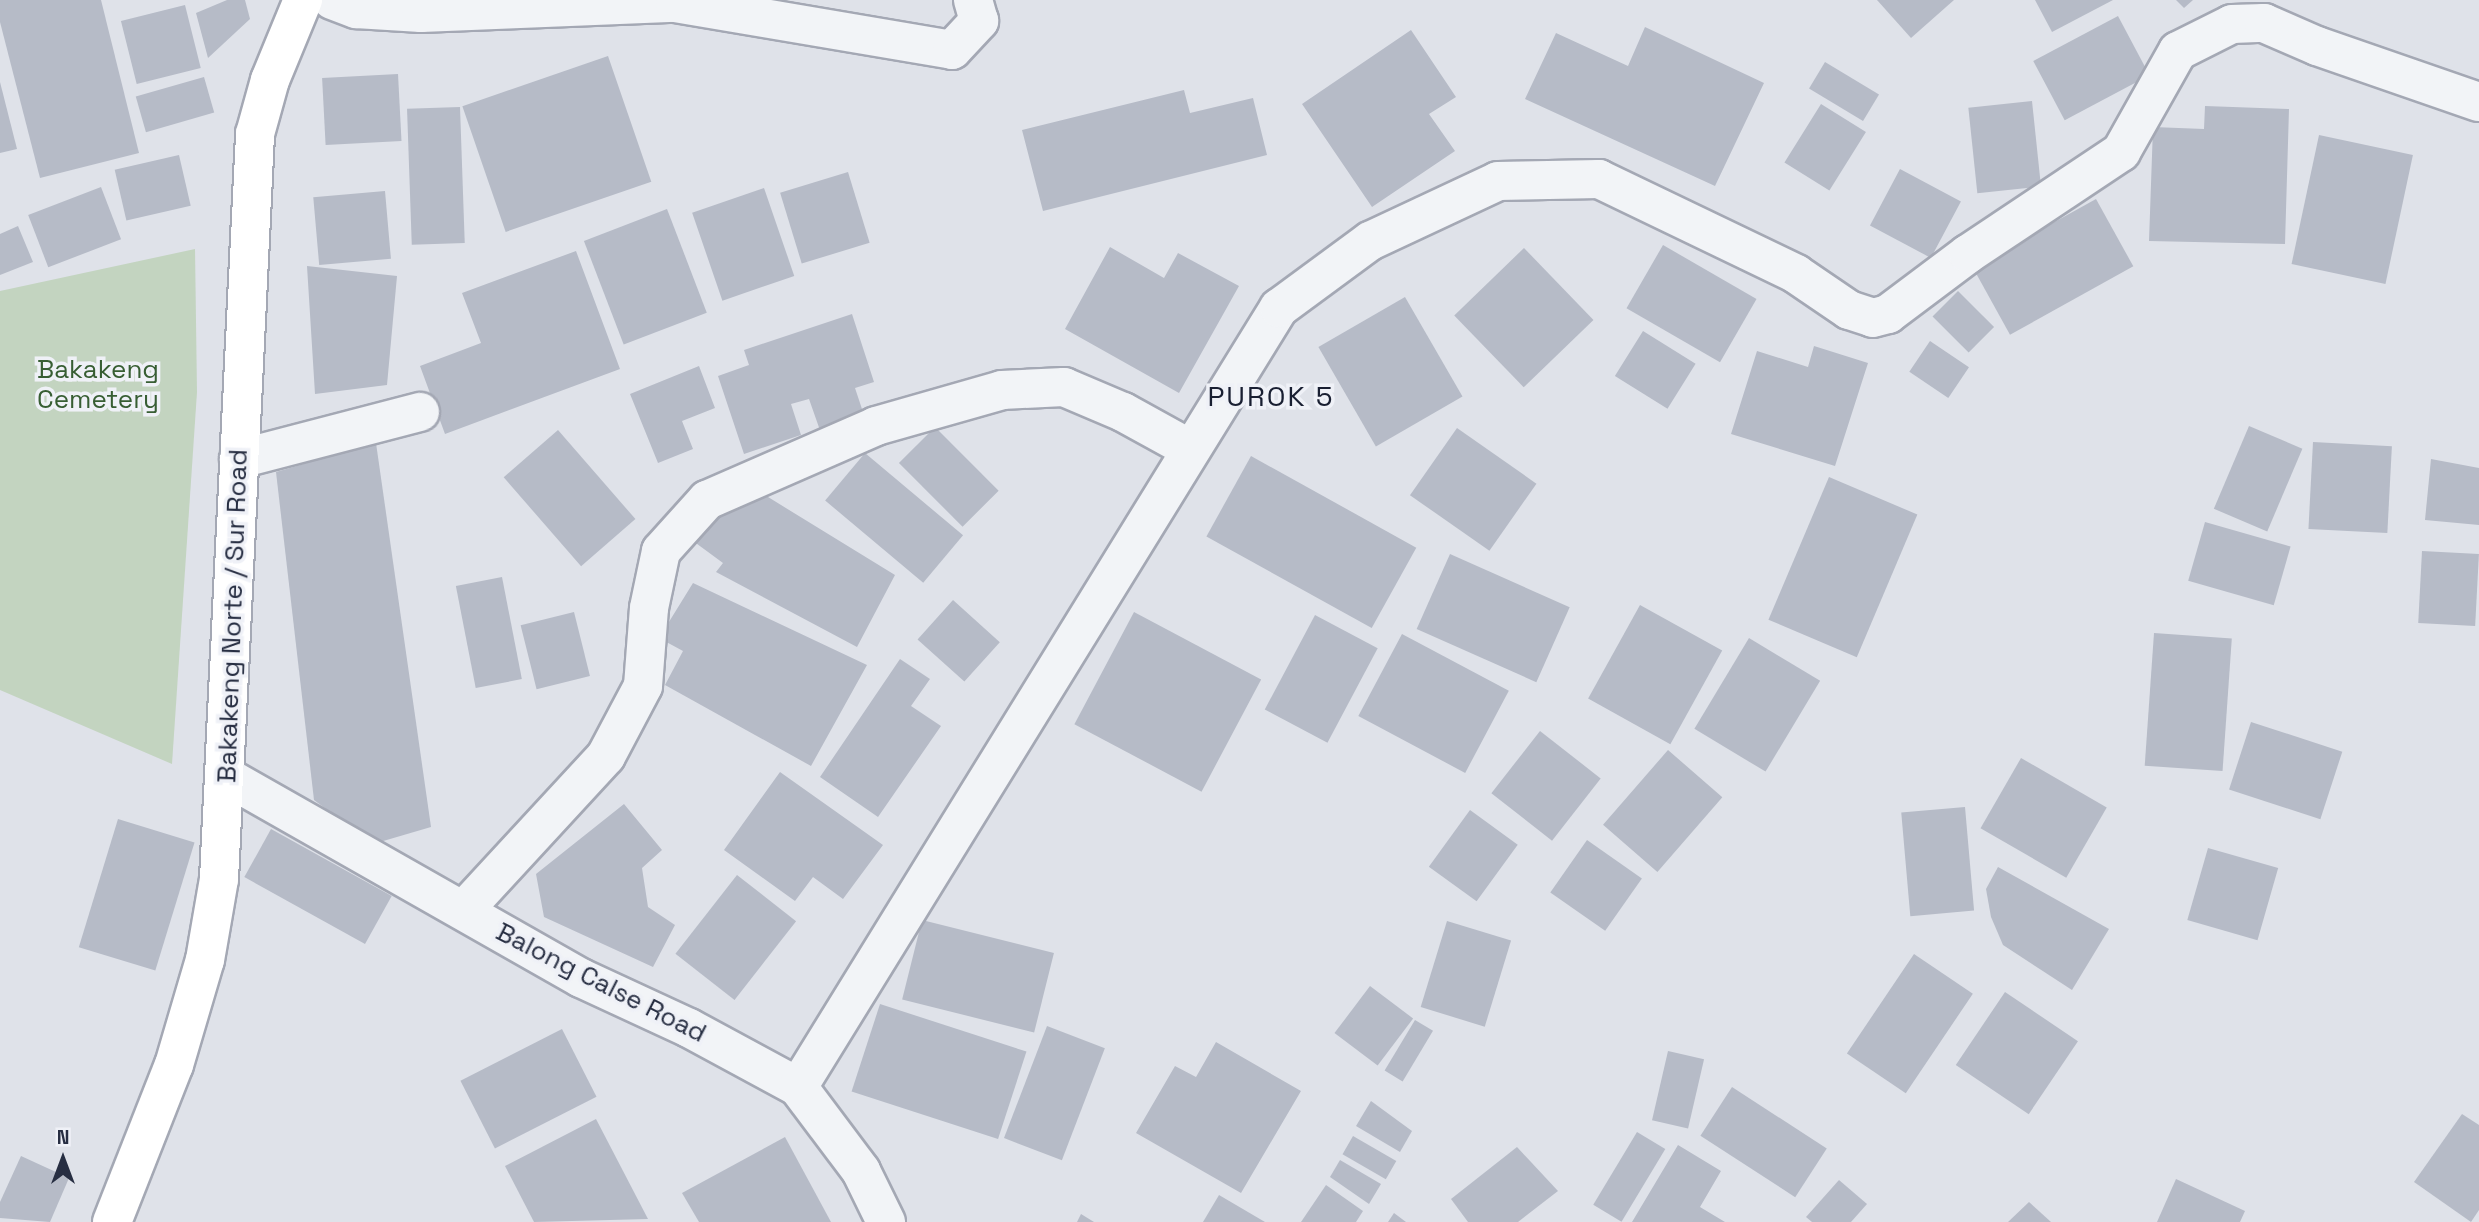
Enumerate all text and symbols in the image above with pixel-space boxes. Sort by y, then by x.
park label: Bakakeng Cemetery [37,354,159,416]
district label: PUROK 5 [1208,379,1334,413]
street label: Bakakeng Norte / Sur Road [212,449,254,783]
street label: Balong Calse Road [491,917,711,1049]
north arrow [28,1124,98,1194]
text: N [57,1125,69,1150]

